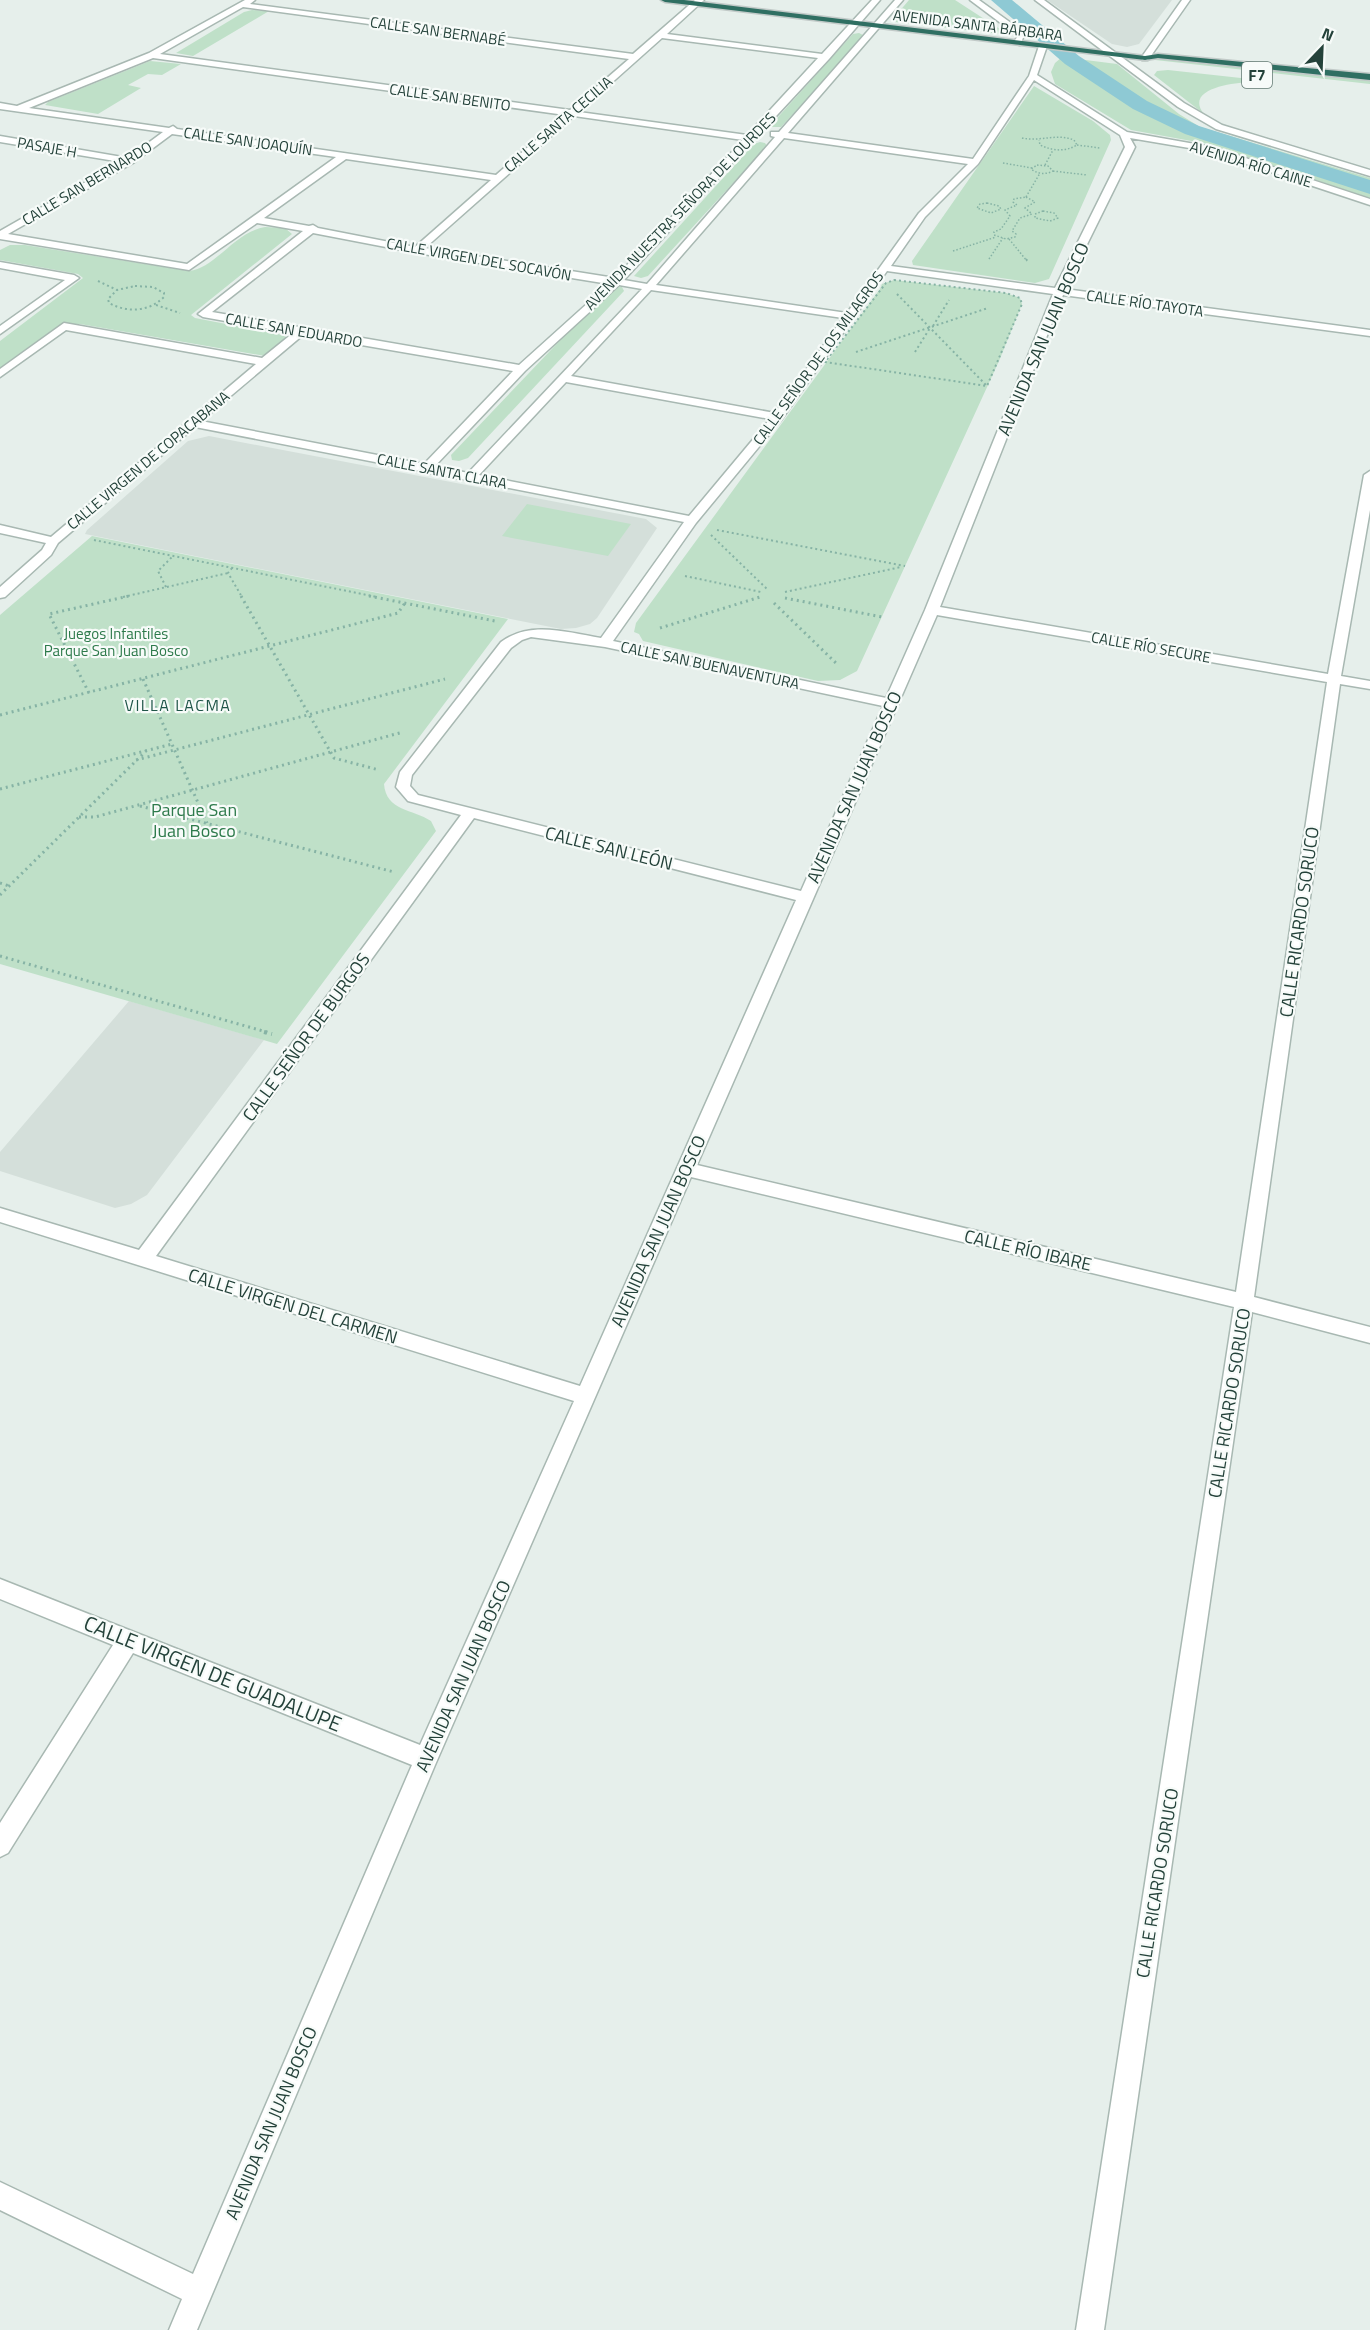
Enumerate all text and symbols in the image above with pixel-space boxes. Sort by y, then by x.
street label: AVENIDA SANTA BÁRBARA [892,3,1064,47]
street label: CALLE SAN BERNABÉ [369,10,507,52]
north arrow [1292,18,1352,78]
text: N [1318,21,1338,47]
road number: F7 [1242,62,1272,88]
street label: CALLE SANTA CECILIA [499,70,617,178]
street label: CALLE SAN BENITO [388,77,512,117]
street label: AVENIDA NUESTRA SEÑORA DE LOURDES [579,107,781,315]
street label: CALLE SAN JOAQUÍN [182,121,314,161]
street label: PASAJE H [15,130,79,164]
street label: CALLE SAN BERNARDO [18,135,156,231]
street label: AVENIDA RÍO CAINE [1187,135,1315,193]
street label: CALLE VIRGEN DEL SOCAVÓN [385,231,573,287]
street label: AVENIDA SAN JUAN BOSCO [990,238,1096,440]
street label: CALLE SEÑOR DE LOS MILAGROS [747,266,889,450]
street label: CALLE RÍO TAYOTA [1085,283,1205,323]
street label: CALLE SAN EDUARDO [224,307,364,353]
street label: CALLE VIRGEN DE COPACABANA [62,385,234,535]
street label: CALLE SANTA CLARA [375,447,509,495]
park label: Juegos Infantiles Parque San Juan Bosco [44,622,188,662]
street label: CALLE RÍO SECURE [1089,625,1213,669]
street label: CALLE SAN BUENAVENTURA [619,635,801,695]
street label: AVENIDA SAN JUAN BOSCO [799,687,909,887]
district label: VILLA LACMA [125,693,231,717]
park label: Parque San Juan Bosco [151,796,237,844]
street label: CALLE SAN LEÓN [542,819,676,877]
street label: CALLE RICARDO SORUCO [1272,825,1326,1019]
street label: CALLE SEÑOR DE BURGOS [236,947,376,1127]
street label: AVENIDA SAN JUAN BOSCO [603,1131,713,1331]
street label: CALLE RÍO IBARE [962,1222,1094,1278]
street label: CALLE VIRGEN DEL CARMEN [185,1261,401,1351]
street label: CALLE RICARDO SORUCO [1201,1306,1257,1500]
street label: AVENIDA SAN JUAN BOSCO [408,1576,518,1776]
street label: CALLE VIRGEN DE GUADALUPE [79,1607,347,1739]
street label: CALLE RICARDO SORUCO [1129,1786,1185,1980]
street label: AVENIDA SAN JUAN BOSCO [218,2022,324,2224]

